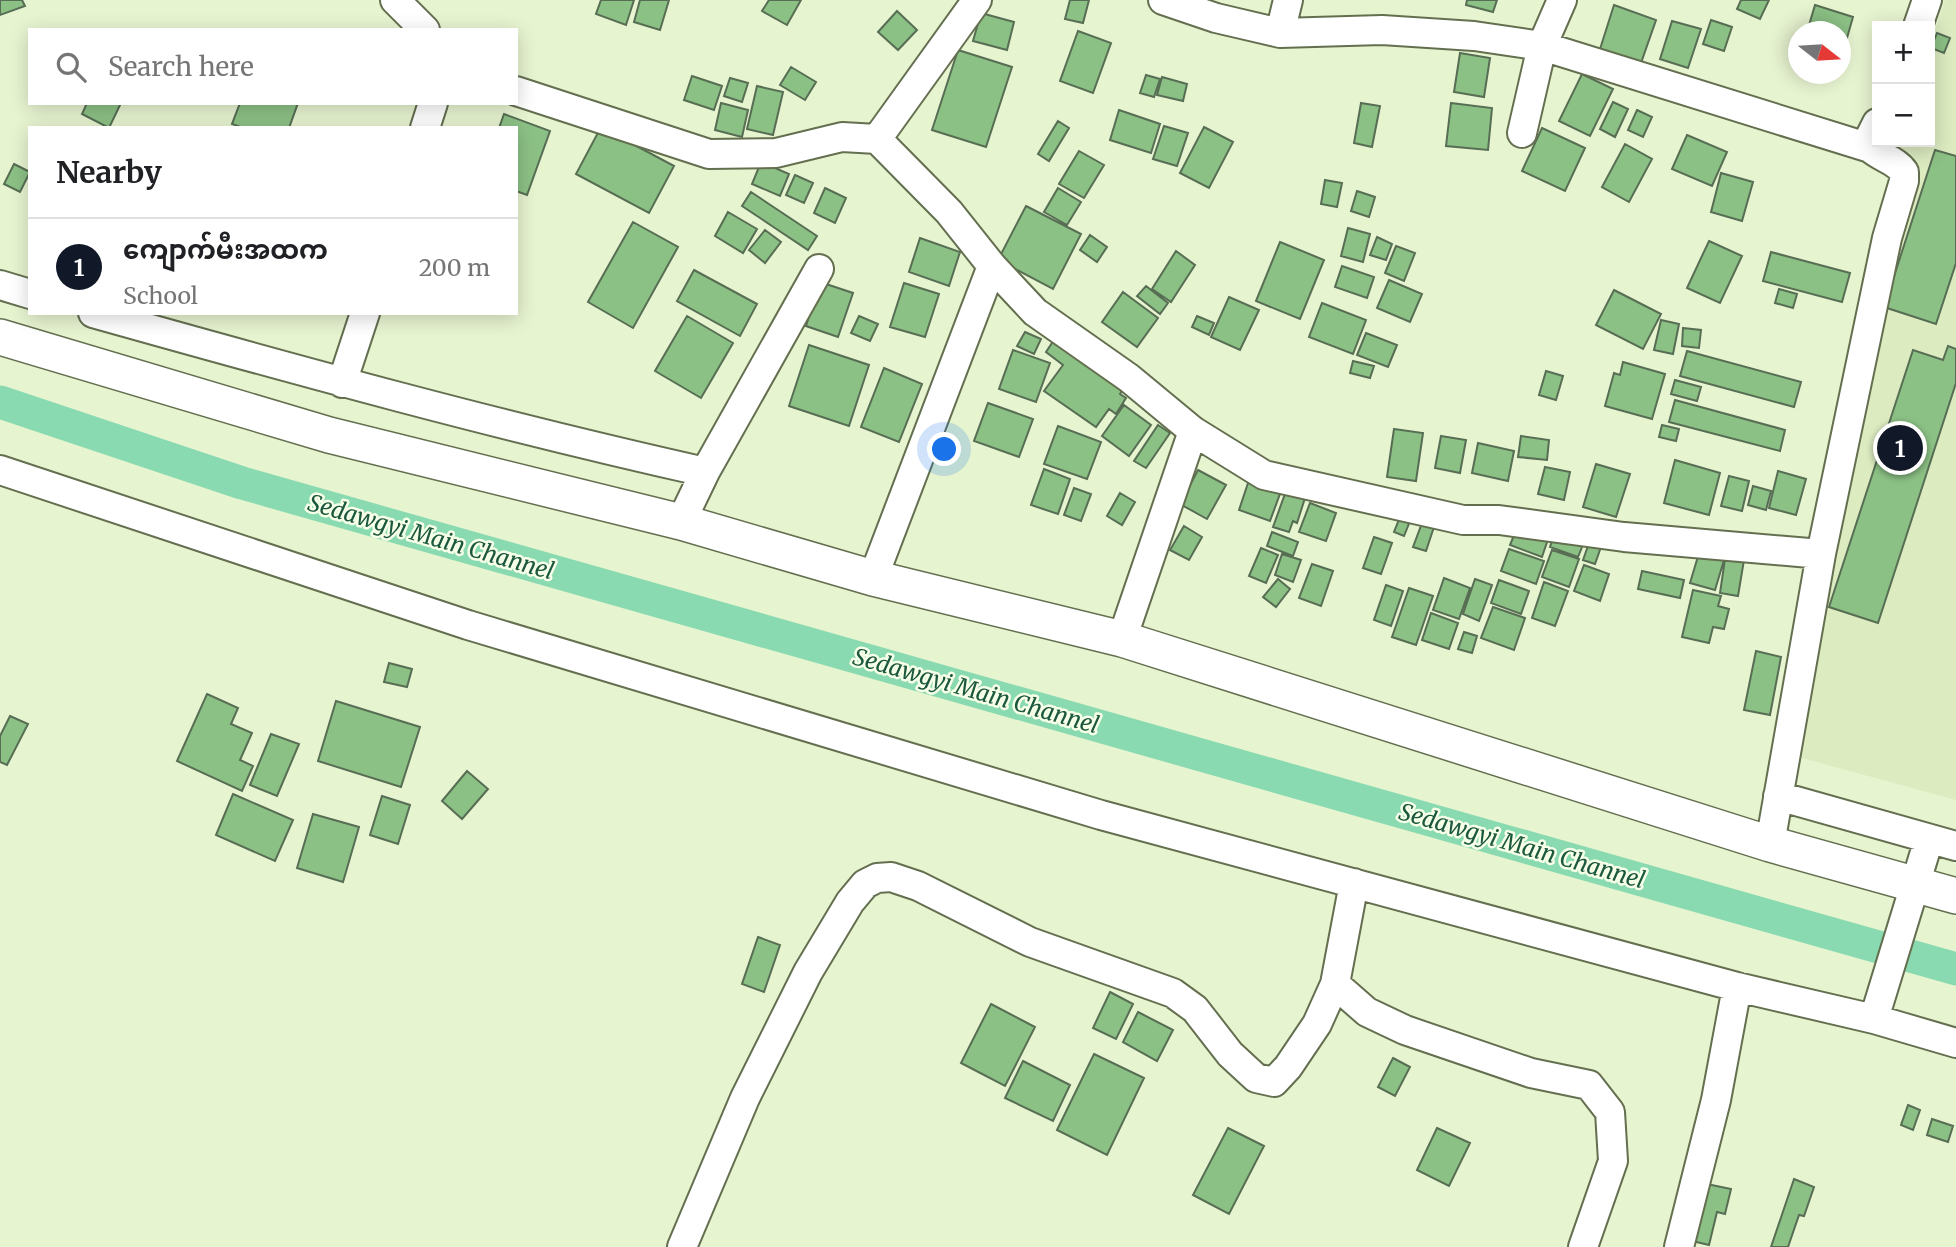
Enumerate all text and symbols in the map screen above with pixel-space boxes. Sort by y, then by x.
north arrow [1788,21,1851,84]
map controls [1872,21,1935,147]
button: + [1872,21,1935,84]
search box [28,28,518,105]
icon: search [52,48,90,86]
text: Search here [108,50,254,83]
button: − [1872,84,1935,147]
text: Nearby [56,153,162,191]
text: ကျောက်မီးအထက [123,233,328,266]
text: 1 [74,253,84,282]
text: 200 m [419,253,490,282]
text: School [123,281,198,310]
pin: 1 [1877,422,1923,474]
your location [927,432,961,466]
water label: Sedawgyi Main Channel [305,488,557,586]
water label: Sedawgyi Main Channel [850,642,1102,740]
water label: Sedawgyi Main Channel [1396,797,1648,895]

